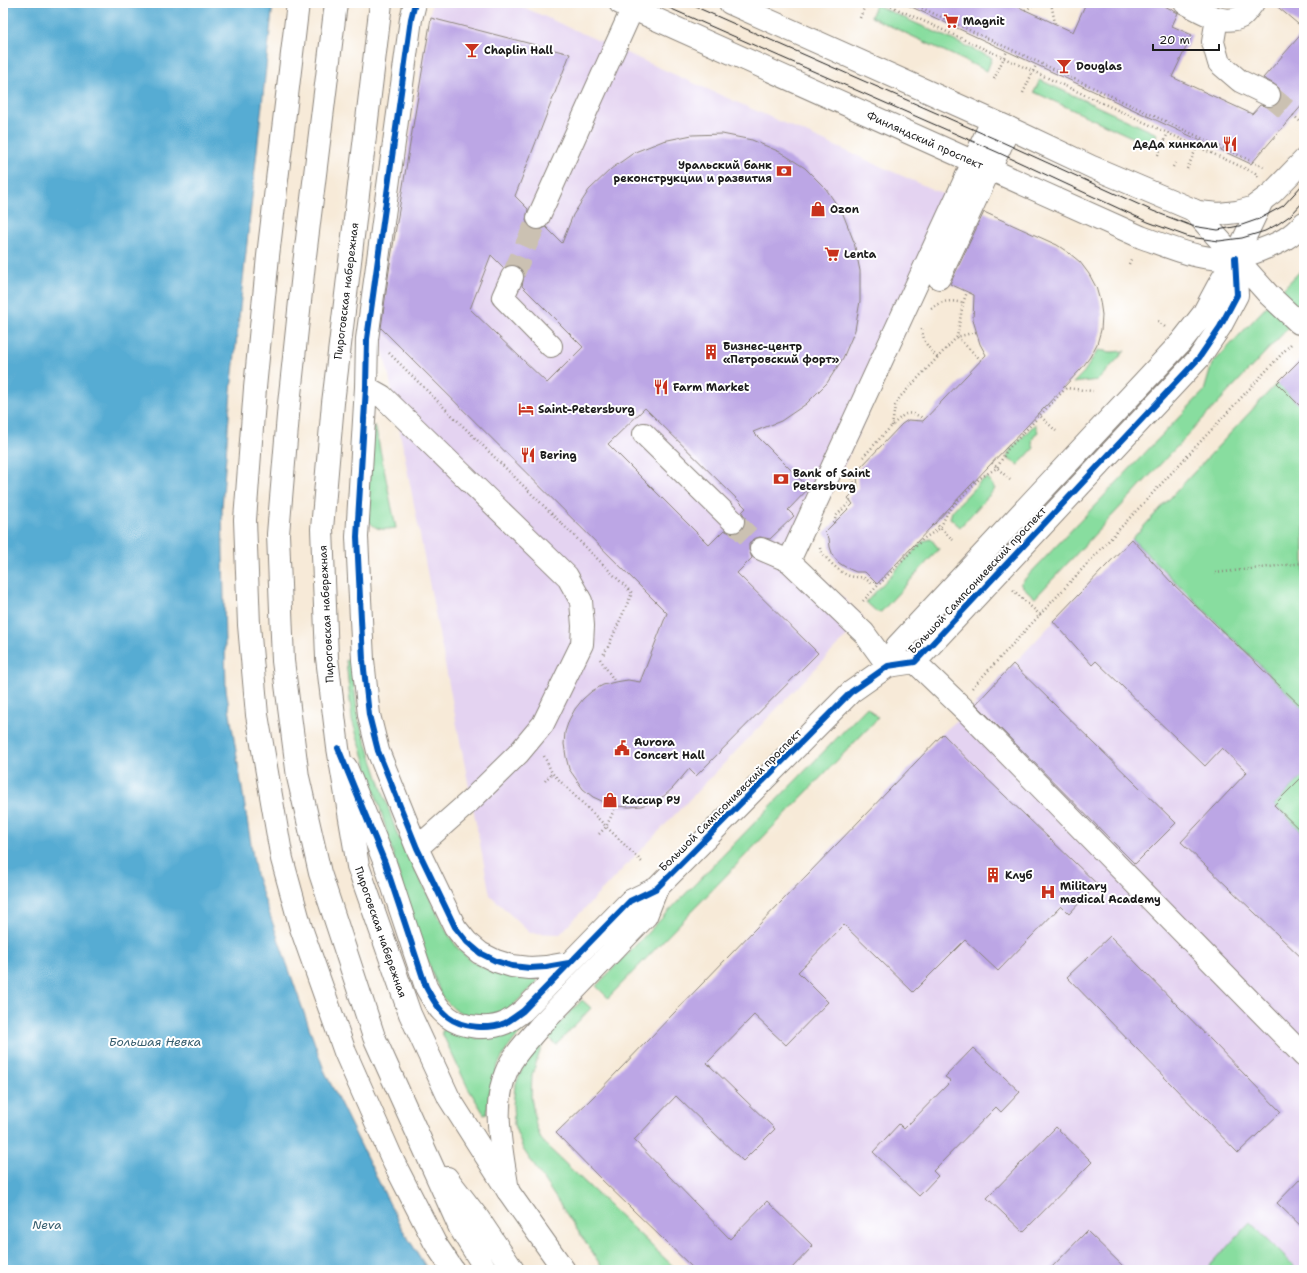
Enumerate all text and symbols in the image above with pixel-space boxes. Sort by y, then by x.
supermarket icon: Magnit [942,12,960,30]
place label: Magnit [963,14,1006,29]
scale bar [1153,26,1219,52]
text: 20 m [1159,32,1190,48]
bar icon: Chaplin Hall [463,41,481,59]
place label: Chaplin Hall [484,43,553,58]
bar icon: Douglas [1055,57,1073,75]
place label: Douglas [1076,59,1122,74]
street label: Финляндский проспект [864,108,986,173]
restaurant icon: ДеДа хинкали [1221,135,1239,153]
place label: ДеДа хинкали [1133,137,1218,152]
place label: Уральский банк реконструкции и развития [614,158,772,186]
bank icon: Уральский банк реконструкции и развития [775,162,793,180]
shop icon: Ozon [809,200,827,218]
place label: Ozon [830,202,860,217]
street label: Пироговская набережная [331,222,362,360]
supermarket icon: Lenta [823,245,841,263]
place label: Lenta [844,247,877,262]
place label: Бизнес-центр «Петровский форт» [723,339,840,367]
building icon: Бизнес-центр «Петровский форт» [702,343,720,361]
restaurant icon: Farm Market [652,378,670,396]
place label: Farm Market [673,380,750,395]
hotel icon: Saint-Petersburg [517,400,535,418]
place label: Saint-Petersburg [538,402,635,417]
restaurant icon: Bering [519,446,537,464]
place label: Bering [540,448,577,463]
place label: Bank of Saint Petersburg [793,466,871,494]
bank icon: Bank of Saint Petersburg [772,470,790,488]
street label: Большой Сампсониевский проспект [905,503,1050,657]
street label: Пироговская набережная [315,545,338,683]
street label: Большой Сампсониевский проспект [656,725,805,875]
place label: Aurora Concert Hall [634,735,705,763]
public building icon: Aurora Concert Hall [613,739,631,757]
shop icon: Кассир РУ [601,791,619,809]
place label: Кассир РУ [622,793,680,808]
street label: Пироговская набережная [351,865,410,1000]
building icon: Клуб [984,866,1002,884]
place label: Клуб [1005,868,1033,883]
place label: Military medical Academy [1060,879,1161,907]
hospital icon: Military medical Academy [1039,883,1057,901]
water label: Большая Невка [109,1034,201,1050]
water label: Neva [32,1217,62,1233]

